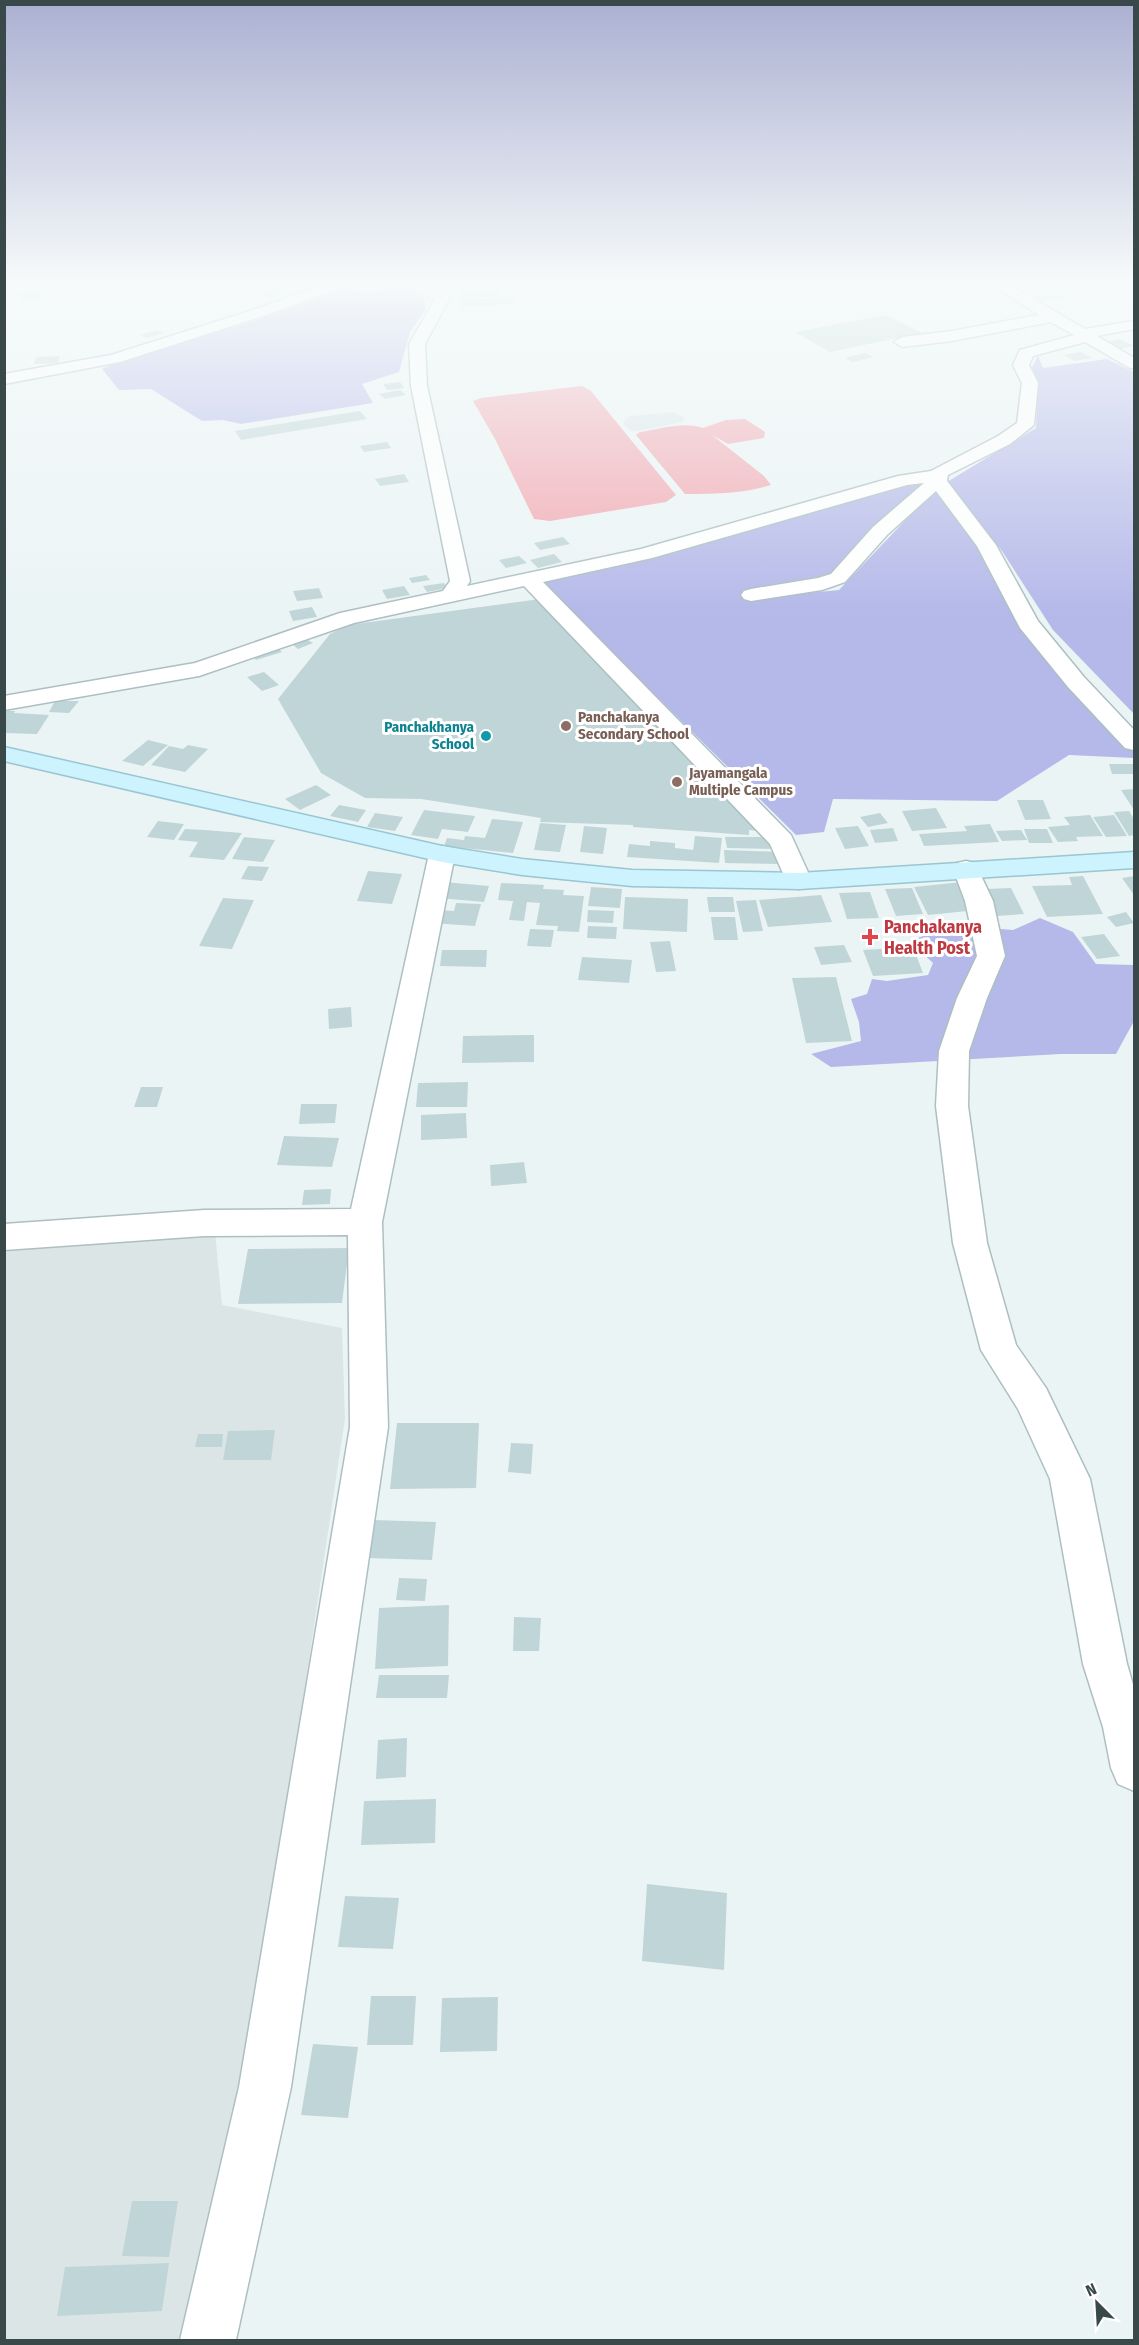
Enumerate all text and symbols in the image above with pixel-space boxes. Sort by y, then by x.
place label: Panchakanya Secondary School [578,708,690,743]
place label: Panchakhanya School [384,718,475,753]
marker: Panchakanya Secondary School [559,719,573,733]
marker: Panchakhanya School [479,729,493,743]
place label: Jayamangala Multiple Campus [688,764,793,799]
marker: Jayamangala Multiple Campus [670,775,684,789]
place label: Panchakanya Health Post [884,916,982,959]
marker: Panchakanya Health Post [861,928,879,946]
north arrow [1067,2273,1127,2333]
text: N [1083,2279,1099,2300]

